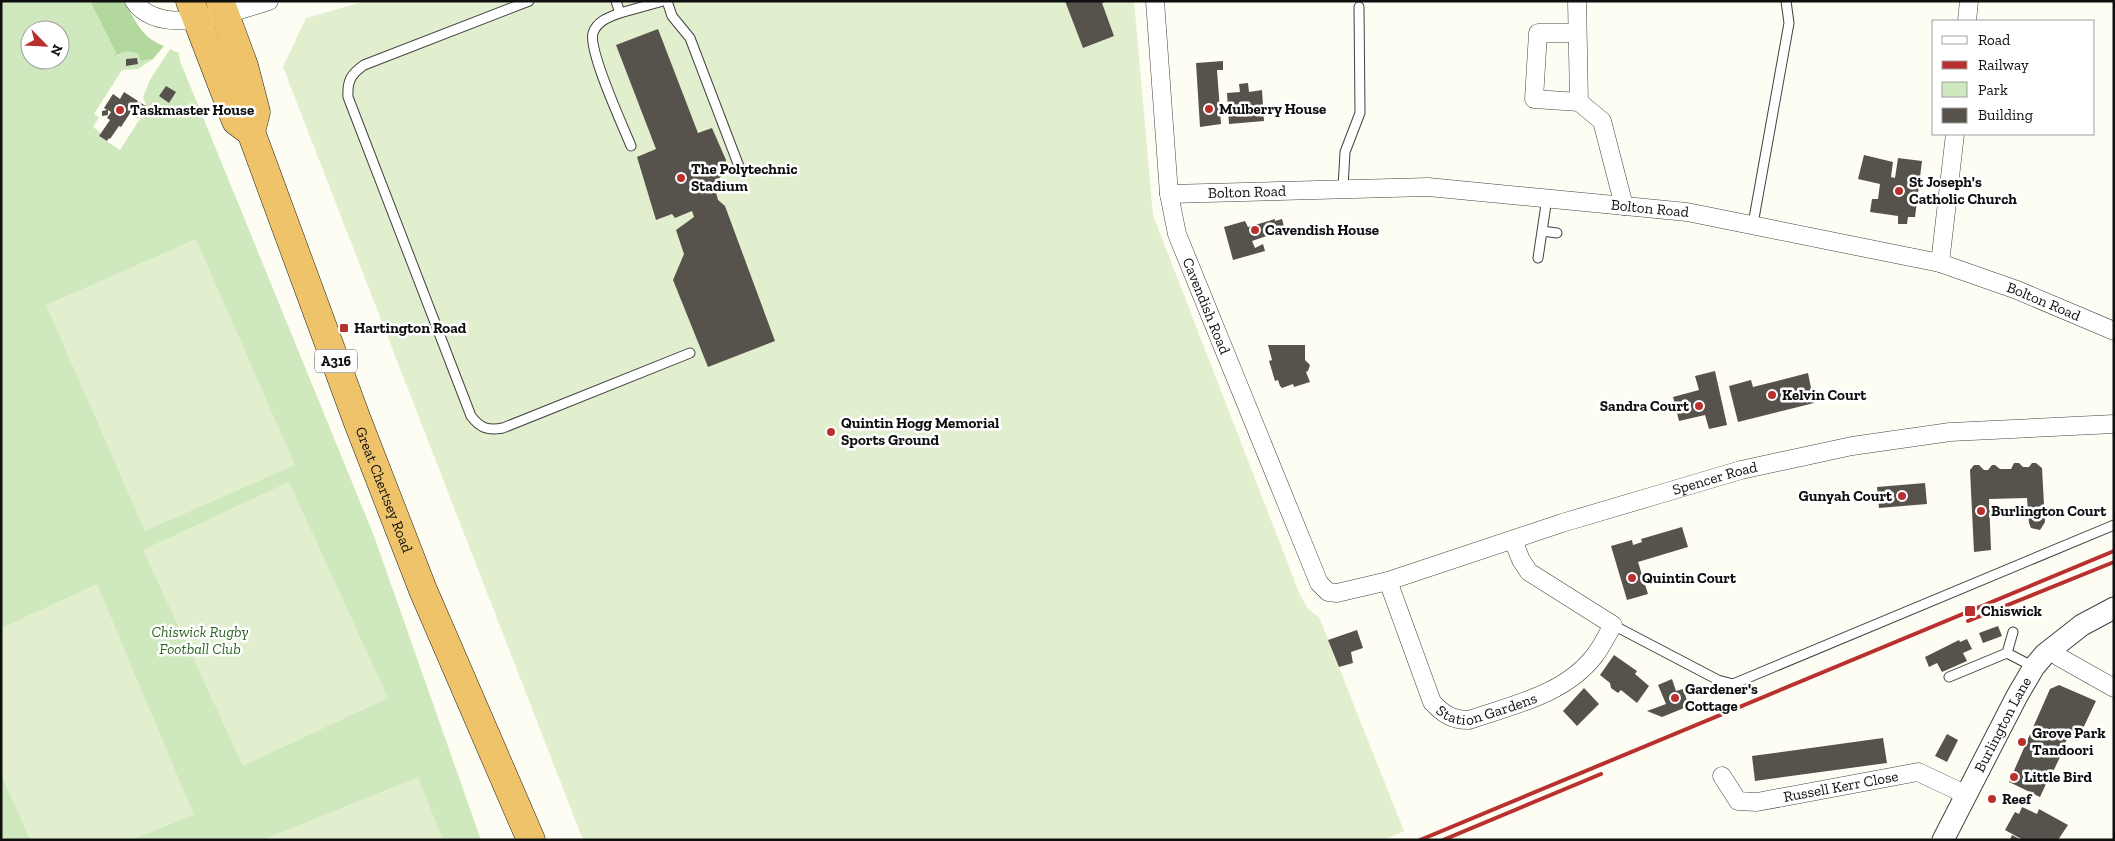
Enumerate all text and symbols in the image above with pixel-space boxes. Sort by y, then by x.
north arrow [20,20,70,70]
legend [1932,20,2095,135]
text: Road [1978,31,2011,49]
text: N [46,42,66,59]
text: Railway [1978,56,2029,74]
text: Park [1978,81,2008,99]
place label: Mulberry House [1219,100,1326,118]
place label: Taskmaster House [130,101,254,119]
marker: Mulberry House [1203,103,1215,115]
marker: Taskmaster House [114,104,126,116]
text: Building [1978,106,2033,124]
place label: The Polytechnic Stadium [691,160,798,195]
marker: The Polytechnic Stadium [675,172,687,184]
place label: St Joseph's Catholic Church [1909,173,2017,208]
street label: Bolton Road [1208,182,1287,202]
marker: St Joseph's Catholic Church [1893,185,1905,197]
street label: Bolton Road [1610,196,1690,221]
place label: Cavendish House [1265,221,1379,239]
marker: Cavendish House [1249,224,1261,236]
street label: Cavendish Road [1179,255,1234,358]
street label: Bolton Road [2004,278,2084,325]
place label: Hartington Road [354,319,467,337]
marker: Hartington Road [338,322,350,334]
road number: A316 [315,350,357,372]
place label: Kelvin Court [1782,386,1867,404]
marker: Kelvin Court [1766,389,1778,401]
place label: Sandra Court [1600,397,1690,415]
marker: Sandra Court [1693,400,1705,412]
place label: Quintin Hogg Memorial Sports Ground [841,414,999,449]
street label: Great Chertsey Road [351,424,417,556]
marker: Quintin Hogg Memorial Sports Ground [825,426,837,438]
street label: Spencer Road [1670,458,1760,499]
place label: Gunyah Court [1799,487,1893,505]
marker: Gunyah Court [1896,490,1908,502]
place label: Burlington Court [1991,502,2107,520]
marker: Burlington Court [1975,505,1987,517]
place label: Quintin Court [1642,569,1737,587]
marker: Quintin Court [1626,572,1638,584]
place label: Chiswick [1981,602,2043,620]
marker: Chiswick [1963,604,1977,618]
park label: Chiswick Rugby Football Club [152,623,248,658]
street label: Burlington Lane [1970,674,2035,775]
place label: Gardener's Cottage [1685,680,1758,715]
street label: Station Gardens [1433,689,1540,730]
marker: Gardener's Cottage [1669,692,1681,704]
place label: Grove Park Tandoori [2032,724,2106,759]
marker: Grove Park Tandoori [2016,736,2028,748]
street label: Russell Kerr Close [1782,767,1900,806]
place label: Little Bird [2024,768,2093,786]
marker: Little Bird [2008,771,2020,783]
place label: Reef [2002,790,2033,808]
marker: Reef [1986,793,1998,805]

